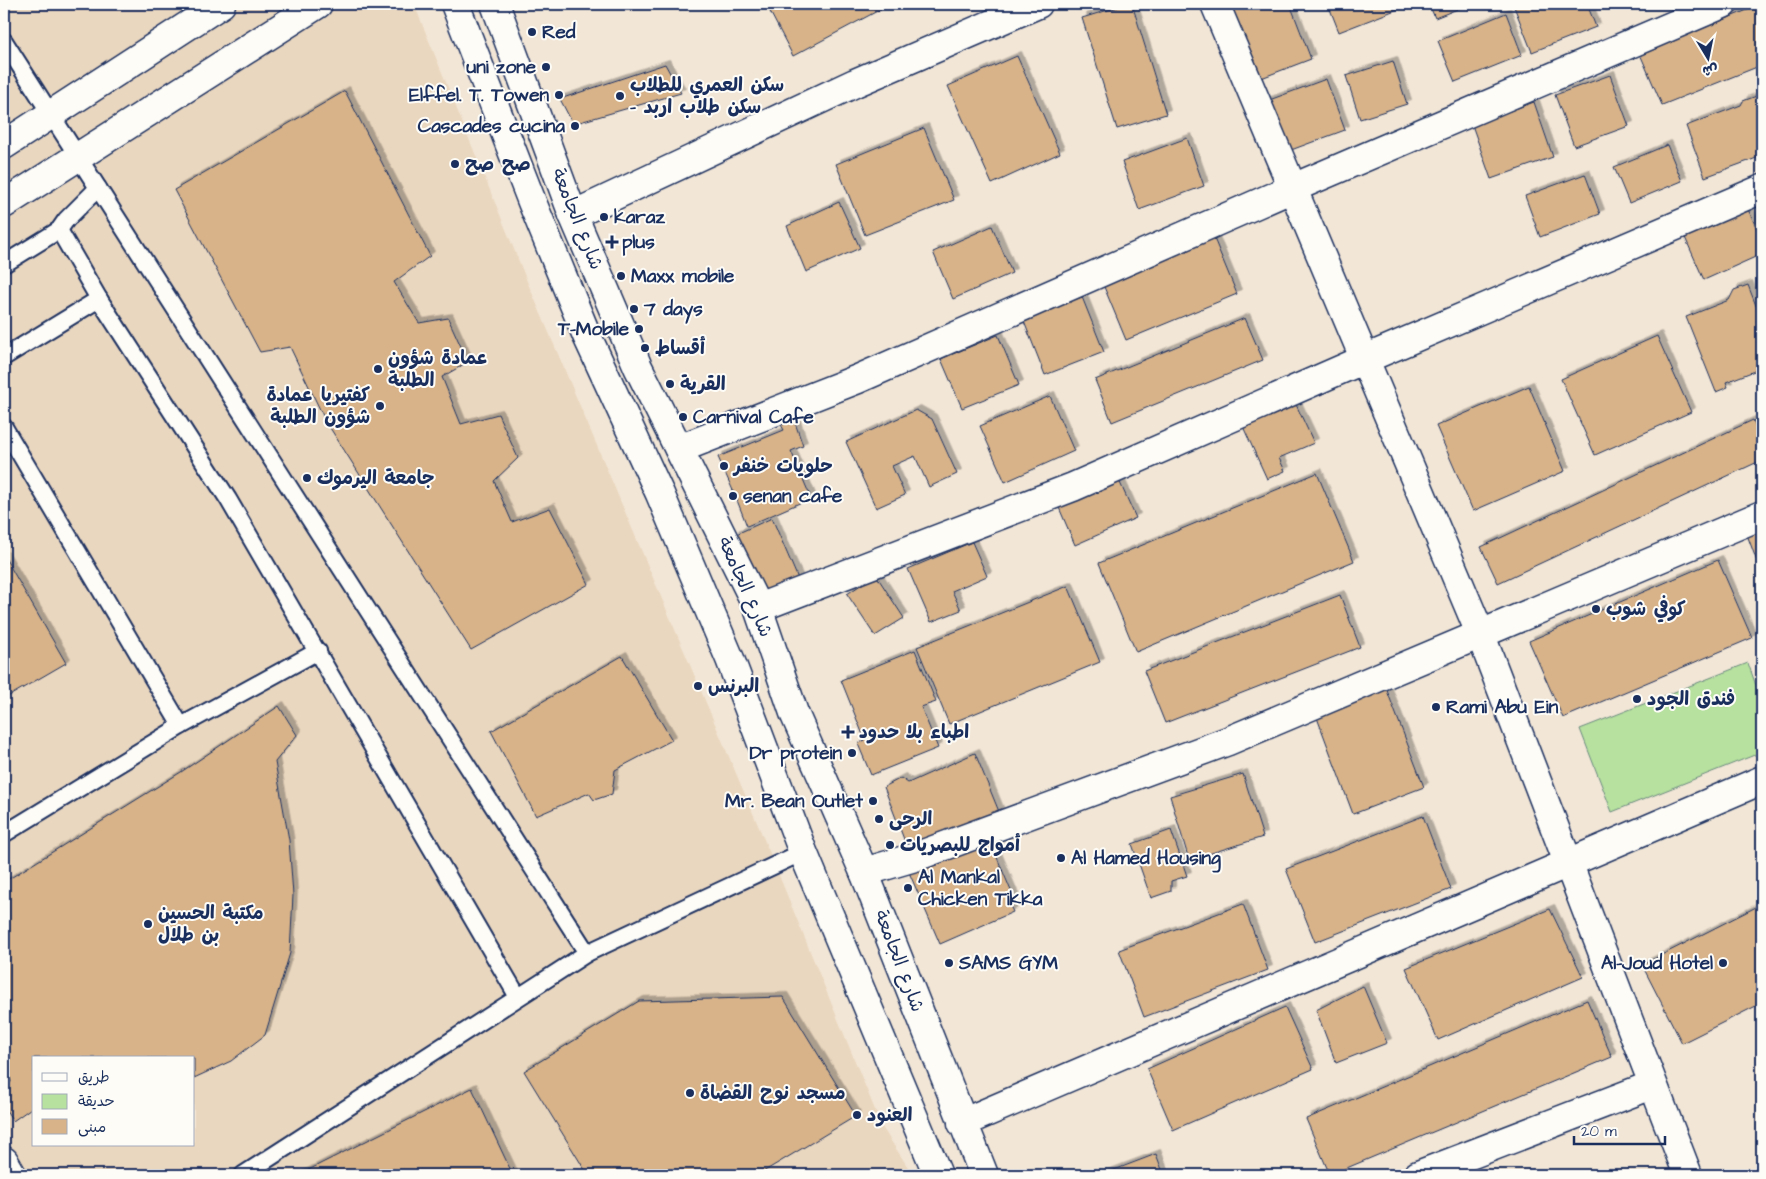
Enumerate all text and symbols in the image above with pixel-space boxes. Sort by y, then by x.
place label: Red [542,19,576,46]
marker: Red [526,26,538,38]
north arrow [1684,32,1734,82]
place label: uni zone [465,54,537,81]
text: ش [1701,59,1719,81]
marker: uni zone [540,61,552,73]
place label: سكن العمري للطلاب - سكن طلاب اربد [630,72,784,121]
place label: Elffel. T. Towen [409,82,550,109]
marker: Elffel. T. Towen [553,89,565,101]
marker: سكن العمري للطلاب - سكن طلاب اربد [614,90,626,102]
place label: Cascades cucina [418,113,565,140]
marker: Cascades cucina [569,120,581,132]
place label: صح صح [465,151,531,178]
marker: صح صح [449,158,461,170]
street label: شارع الجامعة [544,164,610,274]
place label: karaz [614,204,665,231]
marker: karaz [598,211,610,223]
place label: plus [622,229,655,256]
marker: plus [606,236,618,248]
place label: Maxx mobile [631,263,735,290]
marker: Maxx mobile [615,270,627,282]
place label: 7 days [643,296,703,324]
marker: 7 days [628,303,640,315]
place label: T-Mobile [557,316,630,343]
marker: T-Mobile [633,323,645,335]
place label: أقساط [655,335,706,362]
marker: أقساط [639,342,651,354]
place label: عمادة شؤون الطلبة [388,345,488,394]
marker: عمادة شؤون الطلبة [372,363,384,375]
place label: القرية [680,371,726,398]
marker: القرية [664,378,676,390]
place label: كفتيريا عمادة شؤون الطلبة [266,382,371,431]
marker: كفتيريا عمادة شؤون الطلبة [374,400,386,412]
place label: Carnival Cafe [693,404,814,431]
marker: Carnival Cafe [677,411,689,423]
place label: حلويات خنفر [732,453,833,480]
marker: حلويات خنفر [718,460,730,472]
place label: جامعة اليرموك [317,465,434,492]
marker: جامعة اليرموك [301,472,313,484]
place label: senan cafe [743,483,843,510]
marker: senan cafe [727,490,739,502]
street label: شارع الجامعة [711,532,779,642]
place label: كوفي شوب [1606,595,1686,623]
marker: كوفي شوب [1590,603,1602,615]
place label: البرنس [708,673,759,700]
marker: البرنس [692,680,704,692]
place label: فندق الجود [1647,686,1735,713]
marker: فندق الجود [1631,693,1643,705]
place label: Rami Abu Ein [1446,694,1559,721]
marker: Rami Abu Ein [1430,701,1442,713]
place label: اطباء بلا حدود [859,719,969,746]
marker: اطباء بلا حدود [841,725,855,739]
place label: Dr protein [750,740,842,767]
marker: Dr protein [846,747,858,759]
place label: Mr. Bean Outlet [725,788,863,815]
marker: Mr. Bean Outlet [867,795,879,807]
place label: الرحى [889,806,932,833]
marker: الرحى [873,813,885,825]
place label: أمواج للبصريات [900,832,1021,859]
marker: أمواج للبصريات [884,839,896,851]
place label: Al Hamed Housing [1071,845,1221,873]
marker: Al Hamed Housing [1055,852,1067,864]
place label: Al Mankal Chicken Tikka [918,864,1043,913]
marker: Al Mankal Chicken Tikka [902,882,914,894]
place label: مكتبة الحسين بن طلال [158,900,264,949]
street label: شارع الجامعة [867,906,931,1016]
marker: مكتبة الحسين بن طلال [142,918,154,930]
place label: SAMS GYM [958,950,1058,977]
place label: Al-Joud Hotel [1601,950,1713,977]
marker: SAMS GYM [943,957,955,969]
marker: Al-Joud Hotel [1717,957,1729,969]
legend [32,1056,195,1146]
text: طريق [78,1067,110,1088]
place label: مسجد نوح القضاة [700,1080,845,1107]
marker: مسجد نوح القضاة [684,1087,696,1099]
text: حديقة [78,1091,115,1112]
place label: العنود [867,1102,913,1129]
marker: العنود [851,1109,863,1121]
scale bar [1574,1114,1665,1146]
text: مبنى [78,1117,106,1138]
text: 20 m [1581,1121,1617,1142]

